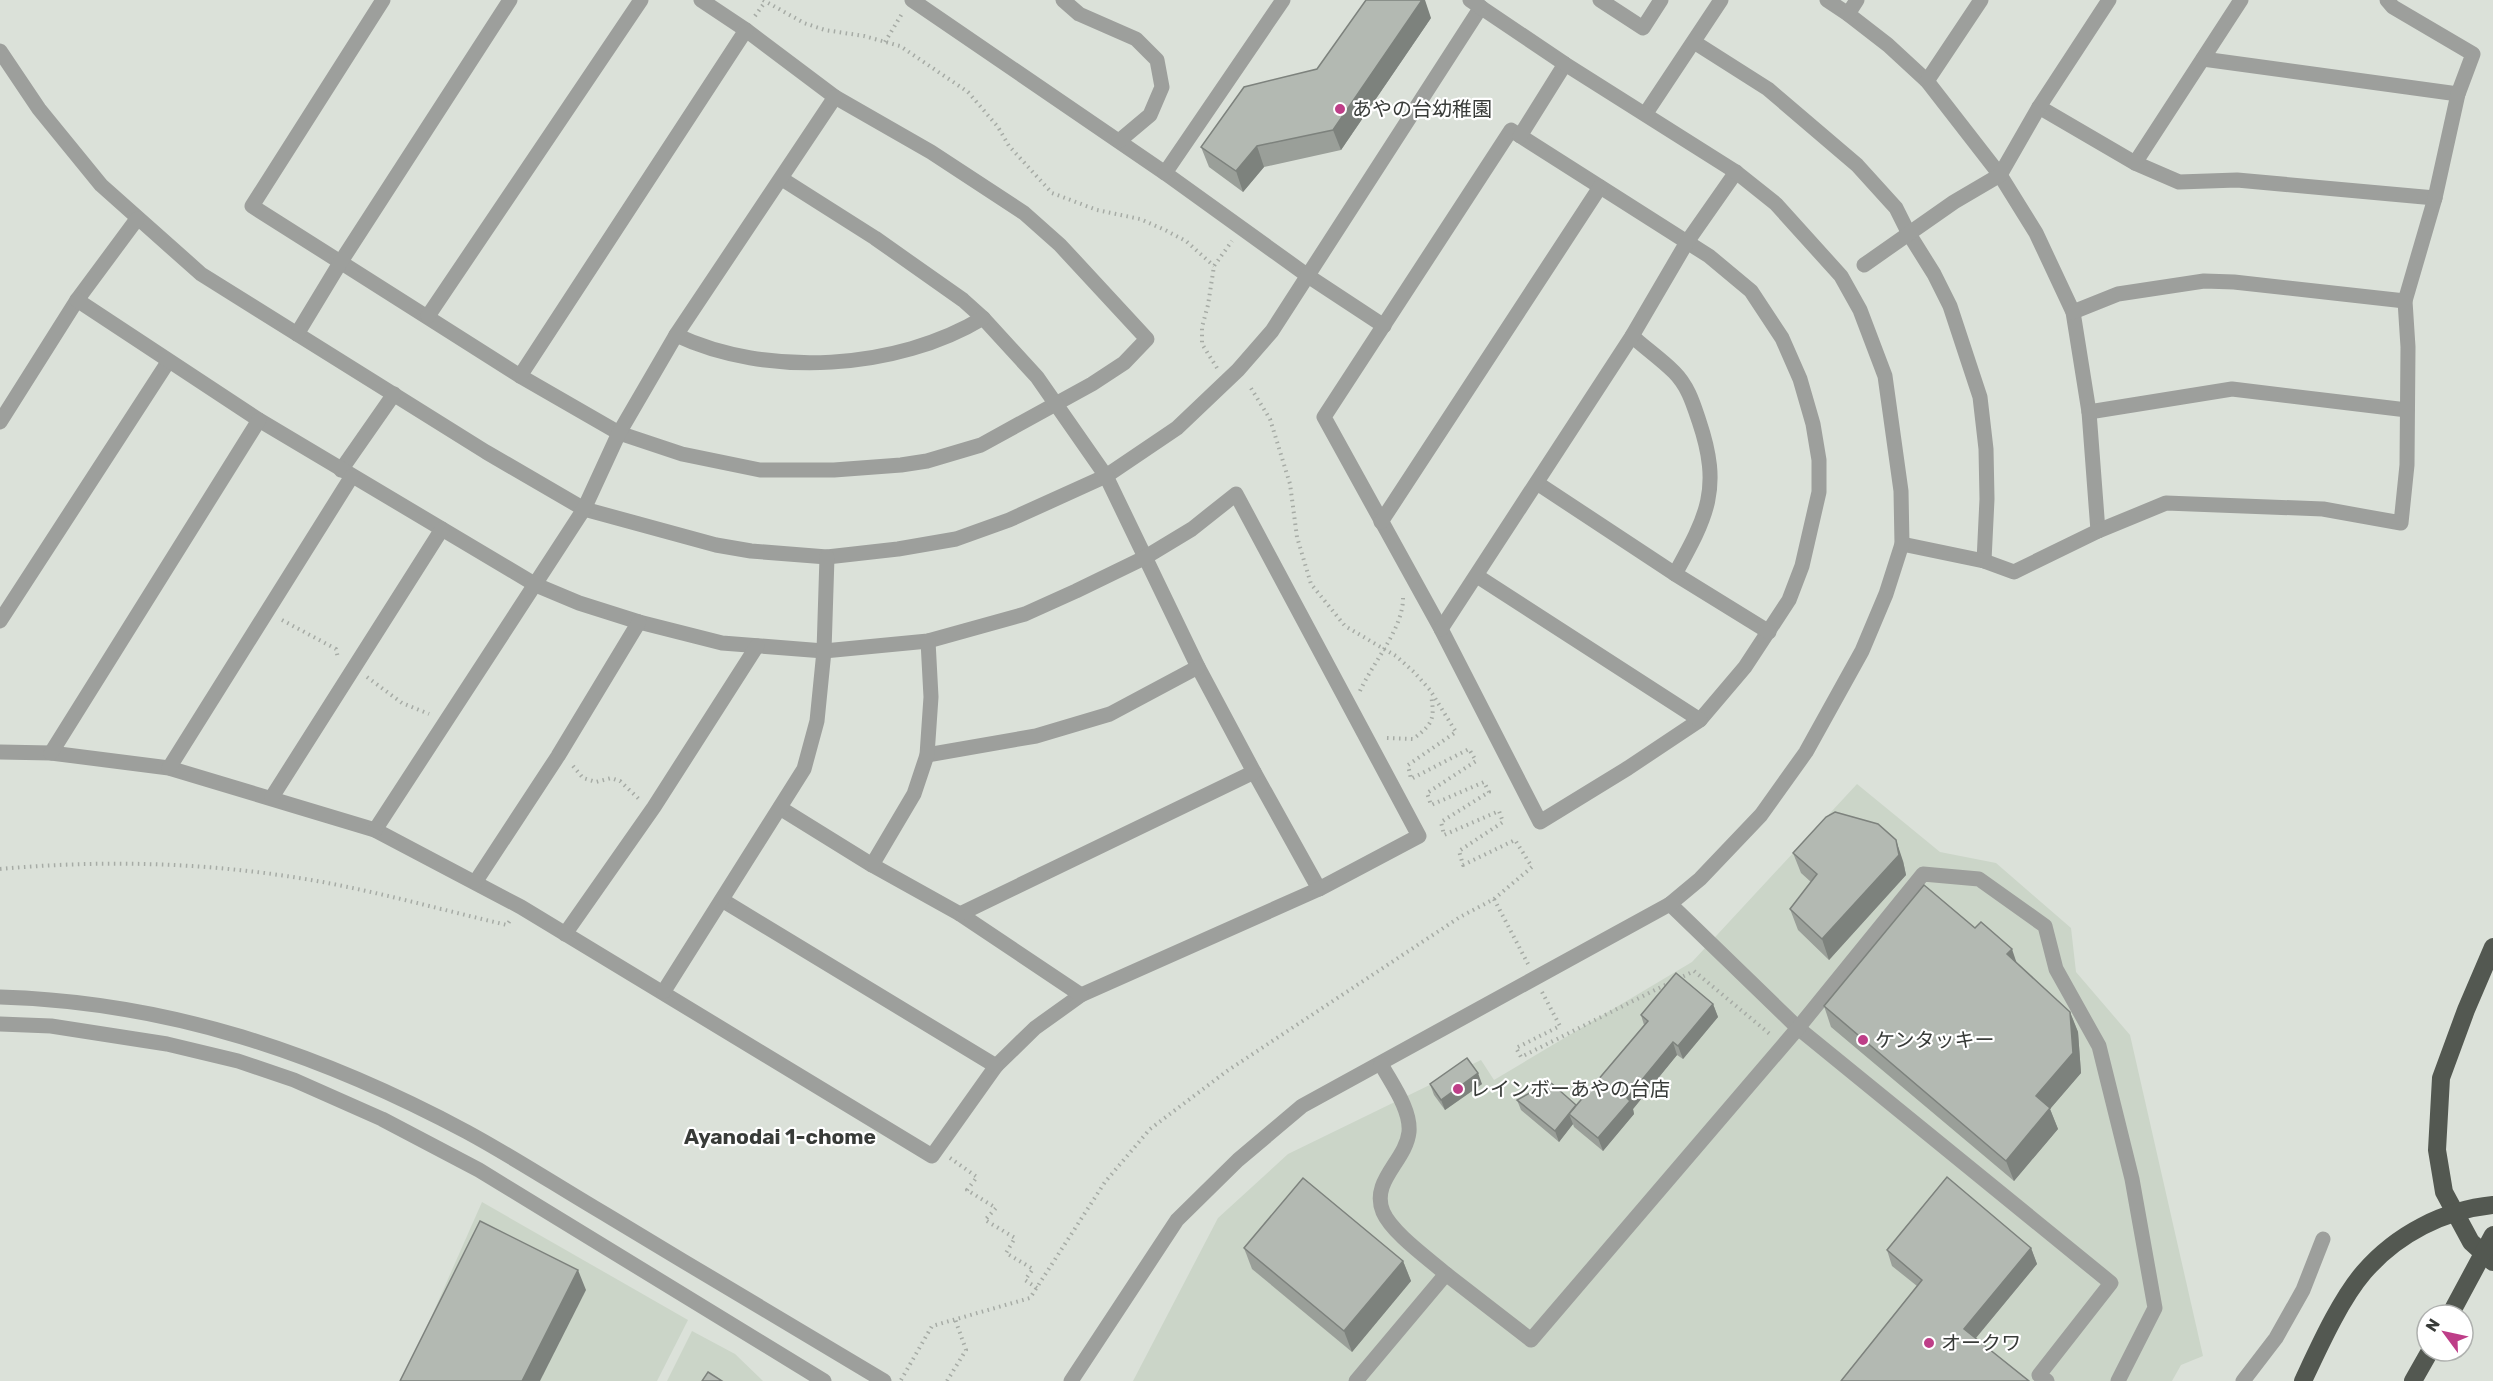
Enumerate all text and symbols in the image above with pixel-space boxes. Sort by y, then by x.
place label: あやの台幼稚園 [1352,97,1492,121]
marker: あやの台幼稚園 [1333,102,1347,116]
place label: ケンタッキー [1875,1028,1994,1052]
marker: ケンタッキー [1856,1033,1870,1047]
place label: レインボーあやの台店 [1470,1077,1670,1101]
marker: レインボーあやの台店 [1451,1082,1465,1096]
district label: Ayanodai 1-chome [684,1124,876,1149]
north arrow [2415,1303,2475,1363]
text: N [2422,1315,2444,1335]
place label: オークワ [1941,1331,2021,1355]
marker: オークワ [1922,1336,1936,1350]

